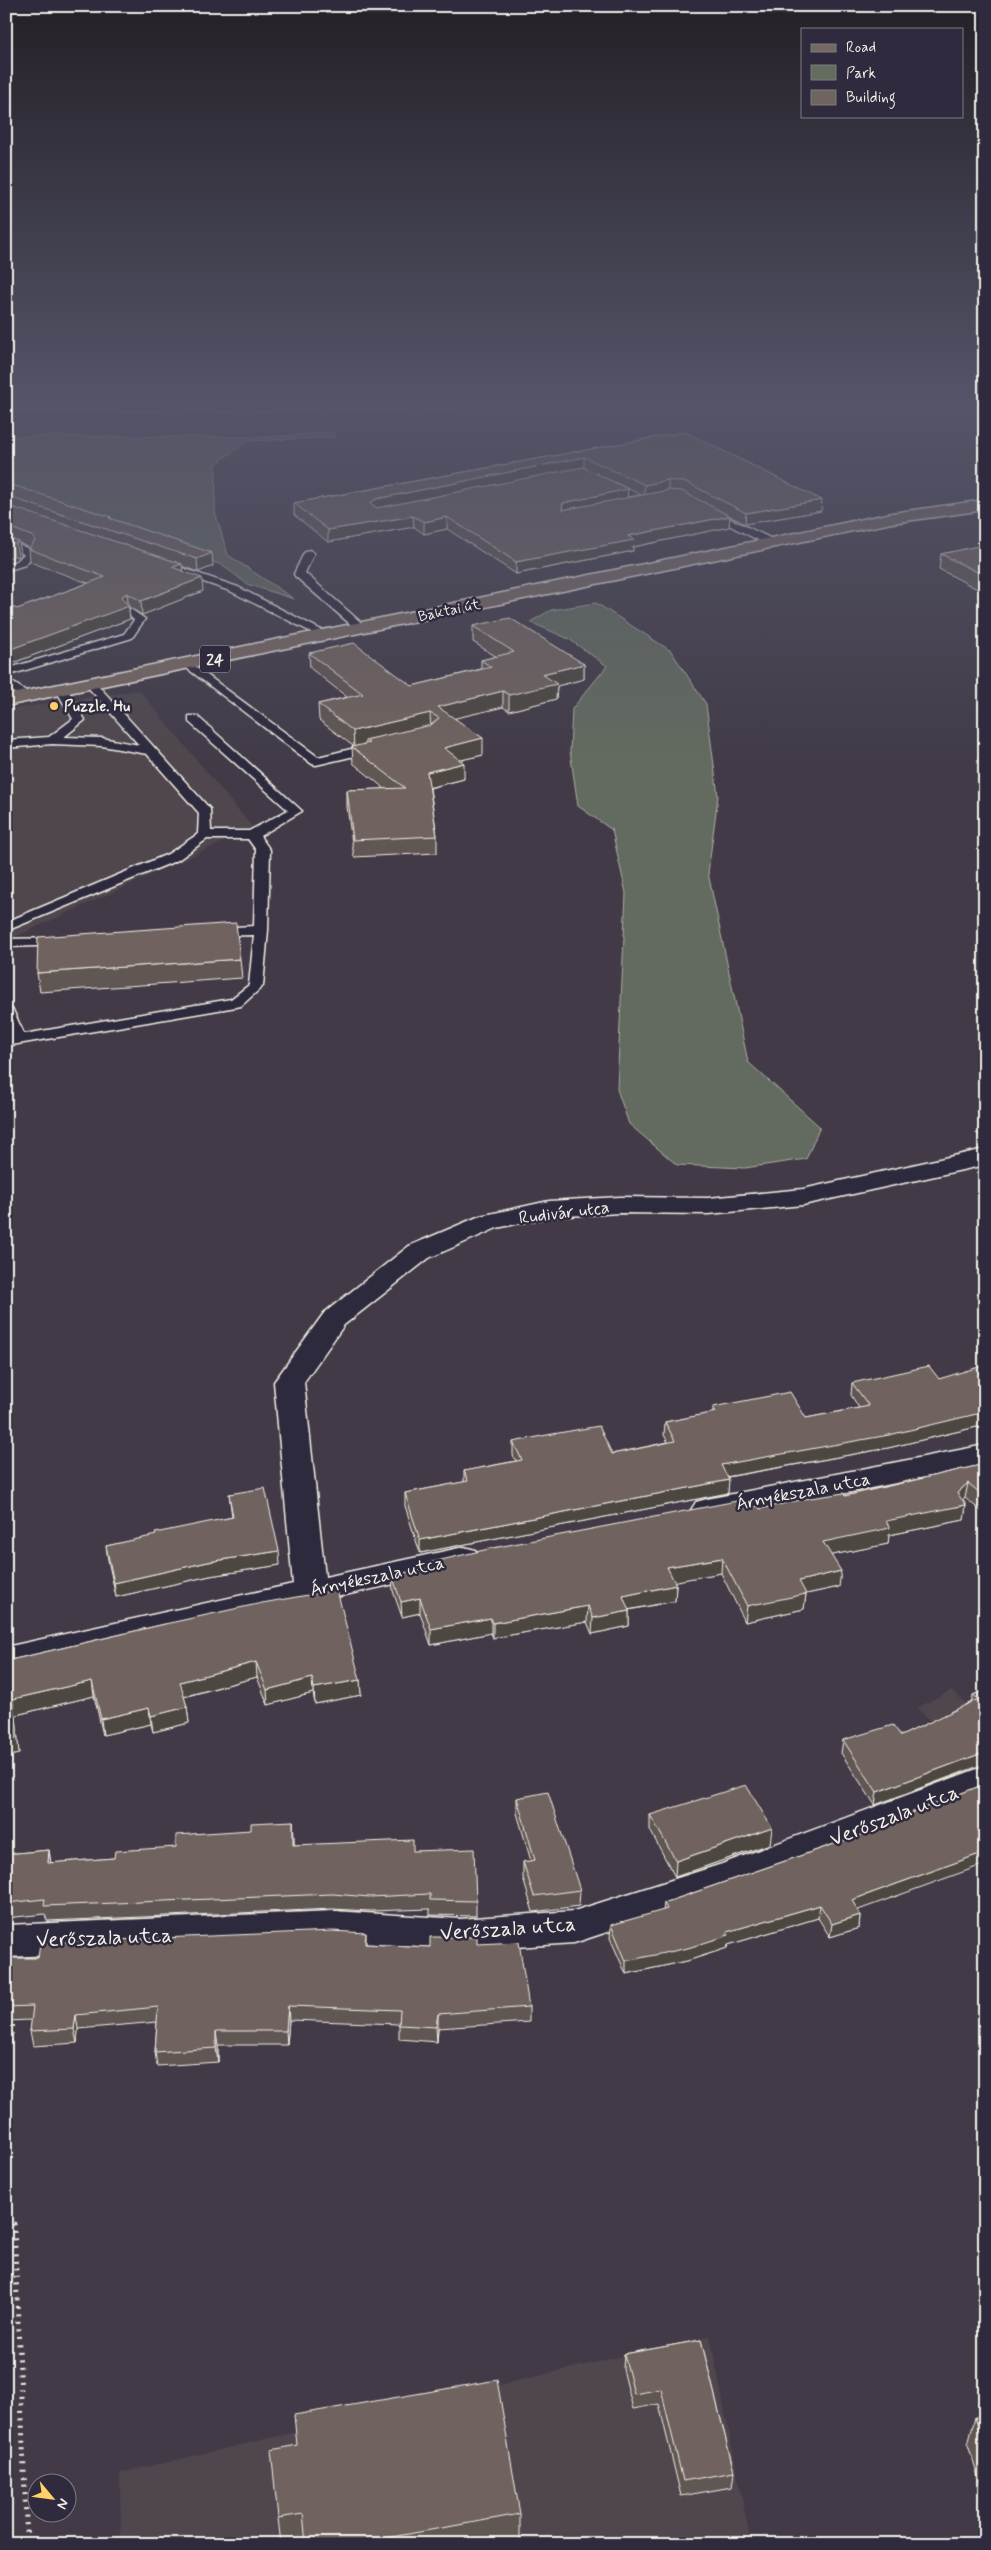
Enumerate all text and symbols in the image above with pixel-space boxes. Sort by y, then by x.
legend [801,28,964,118]
text: Road [846,38,876,58]
text: Park [846,64,876,84]
text: Building [846,88,896,109]
street label: Baktai út [416,595,482,627]
road number: 24 [200,646,230,672]
place label: Puzzle. Hu [64,697,130,717]
marker: Puzzle. Hu [48,700,60,712]
street label: Rudivár utca [517,1196,611,1230]
street label: Árnyékszala utca [734,1467,872,1517]
street label: Árnyékszala utca [308,1551,446,1603]
street label: Verőszala utca [826,1778,963,1853]
street label: Verőszala utca [439,1910,577,1948]
street label: Verőszala utca [36,1922,173,1954]
north arrow [28,2472,78,2522]
text: N [52,2495,73,2512]

